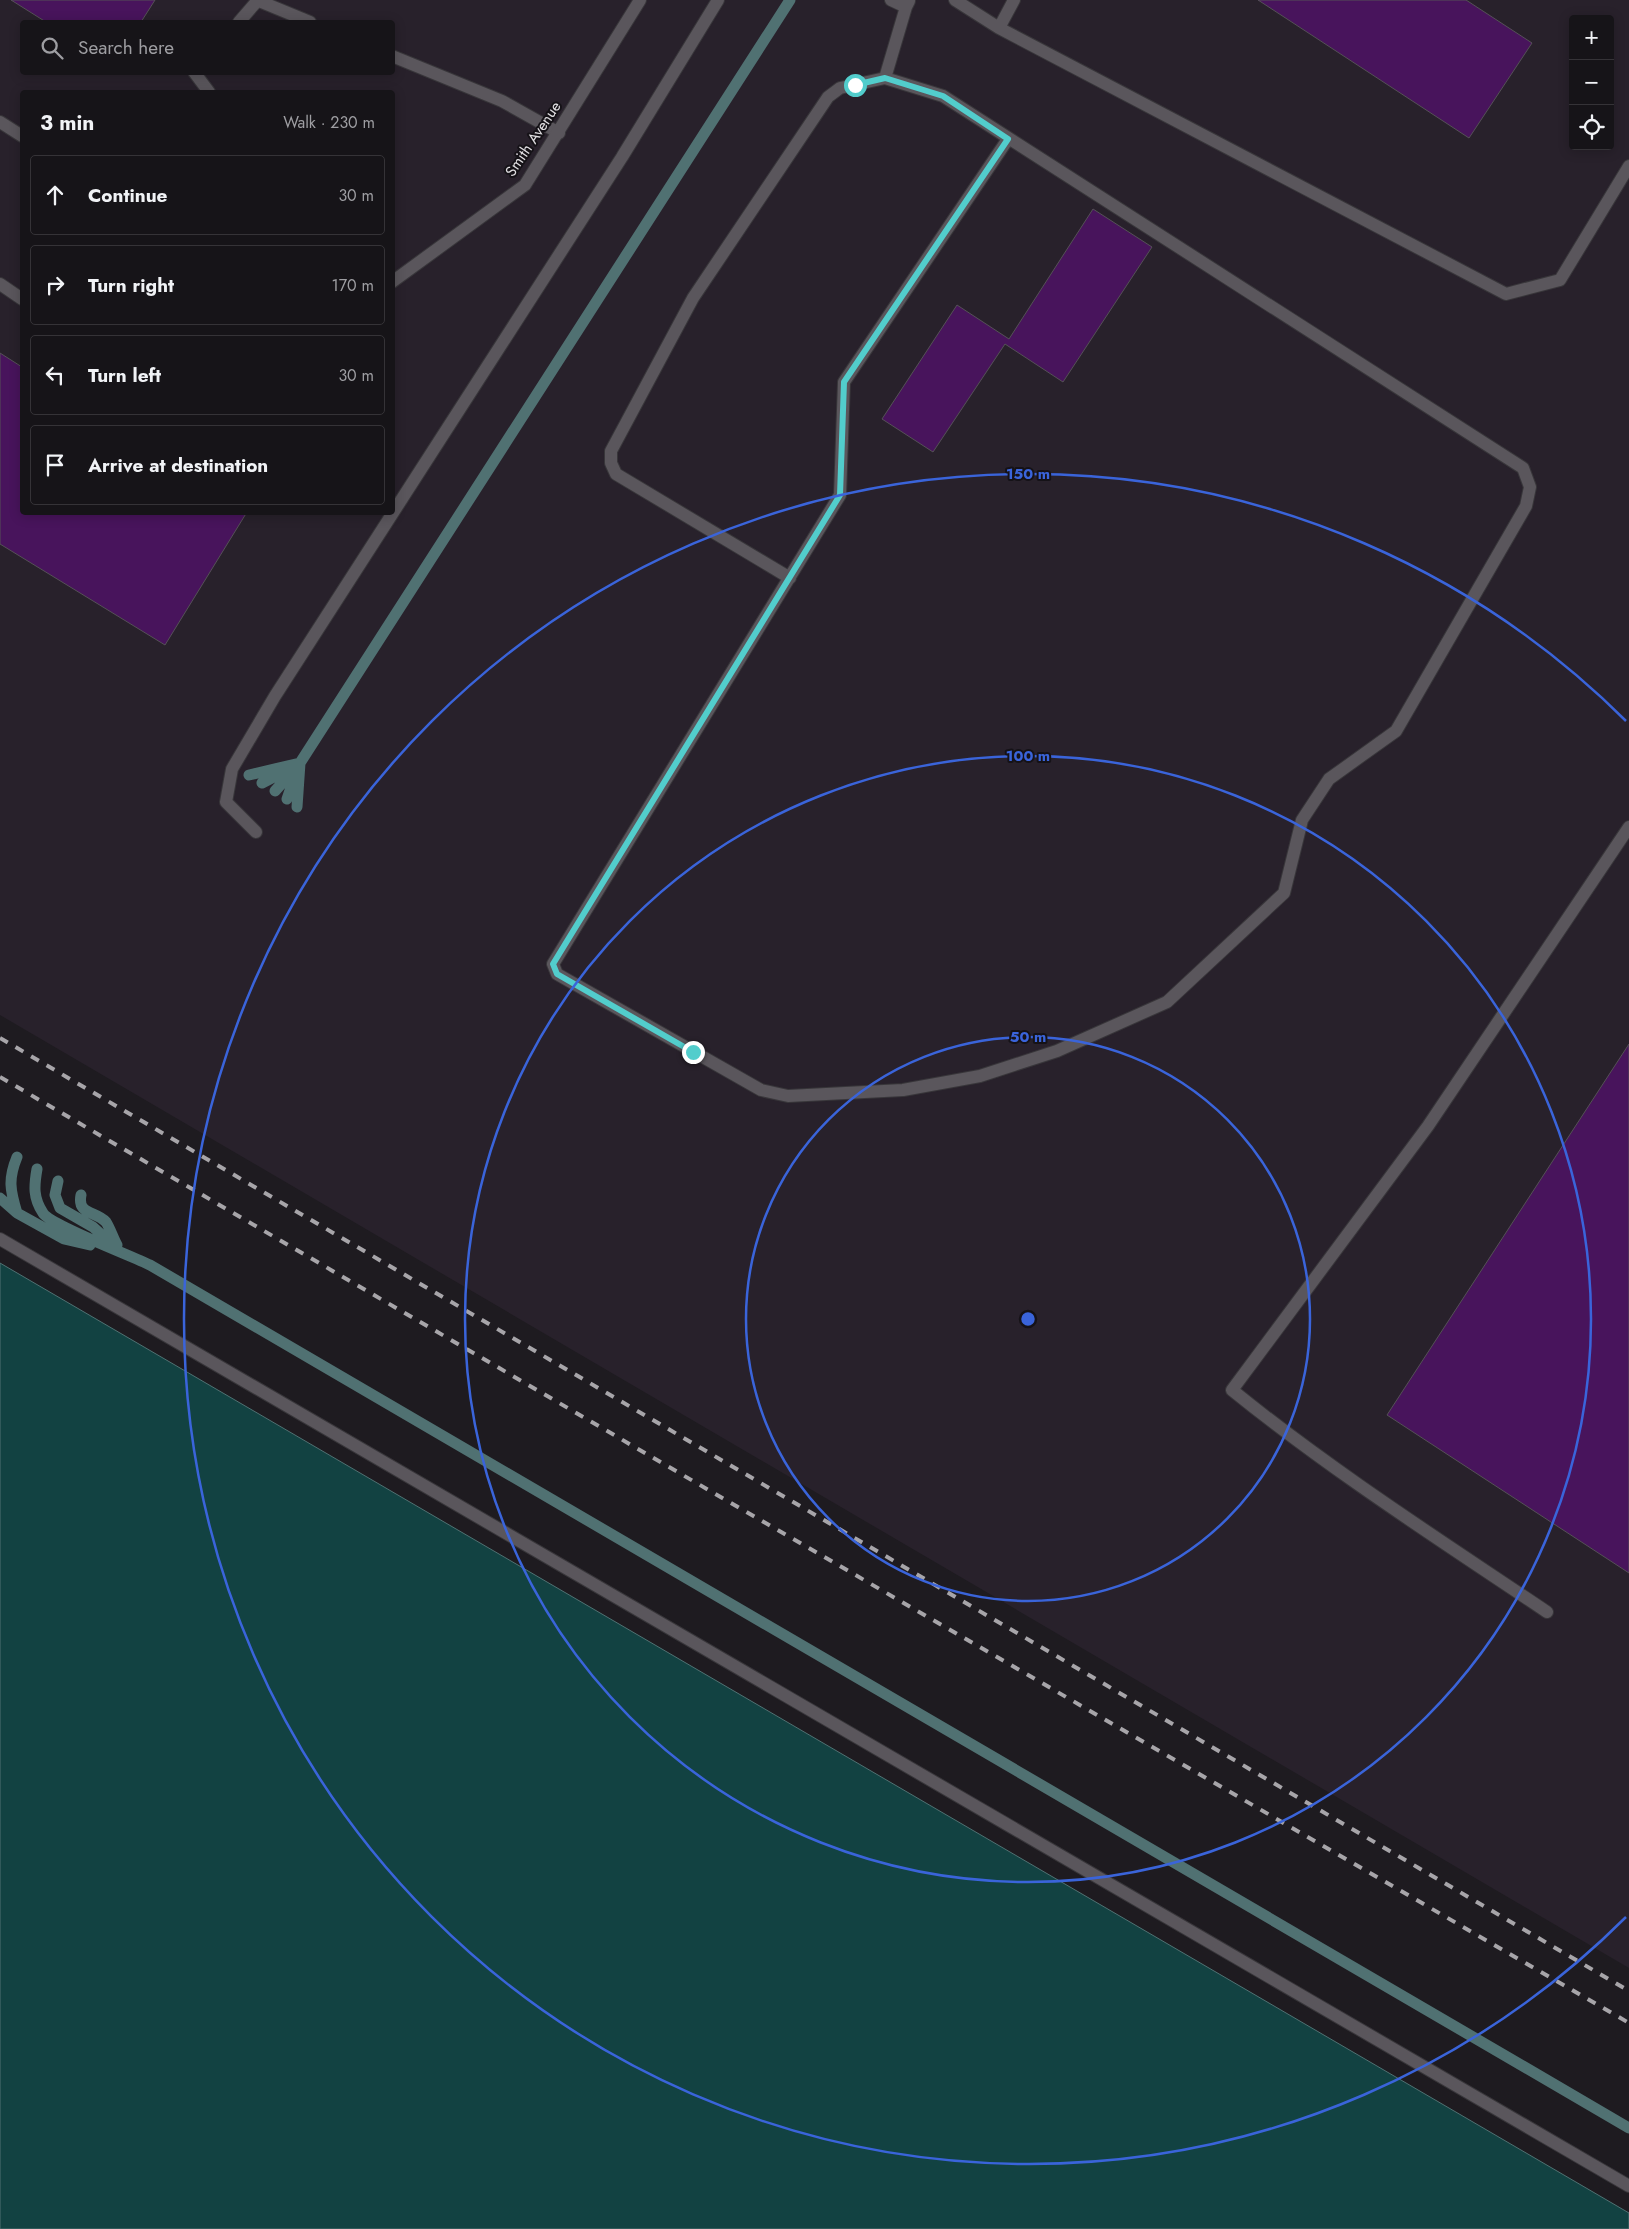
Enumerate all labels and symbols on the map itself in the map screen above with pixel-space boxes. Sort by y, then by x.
route start [844,74,867,97]
street label: Smith Avenue [500,97,566,181]
text: 150 m [1006,463,1050,485]
text: 100 m [1006,745,1050,767]
text: 50 m [1010,1026,1046,1048]
route end [682,1041,705,1064]
centre of rings [1019,1310,1037,1328]

